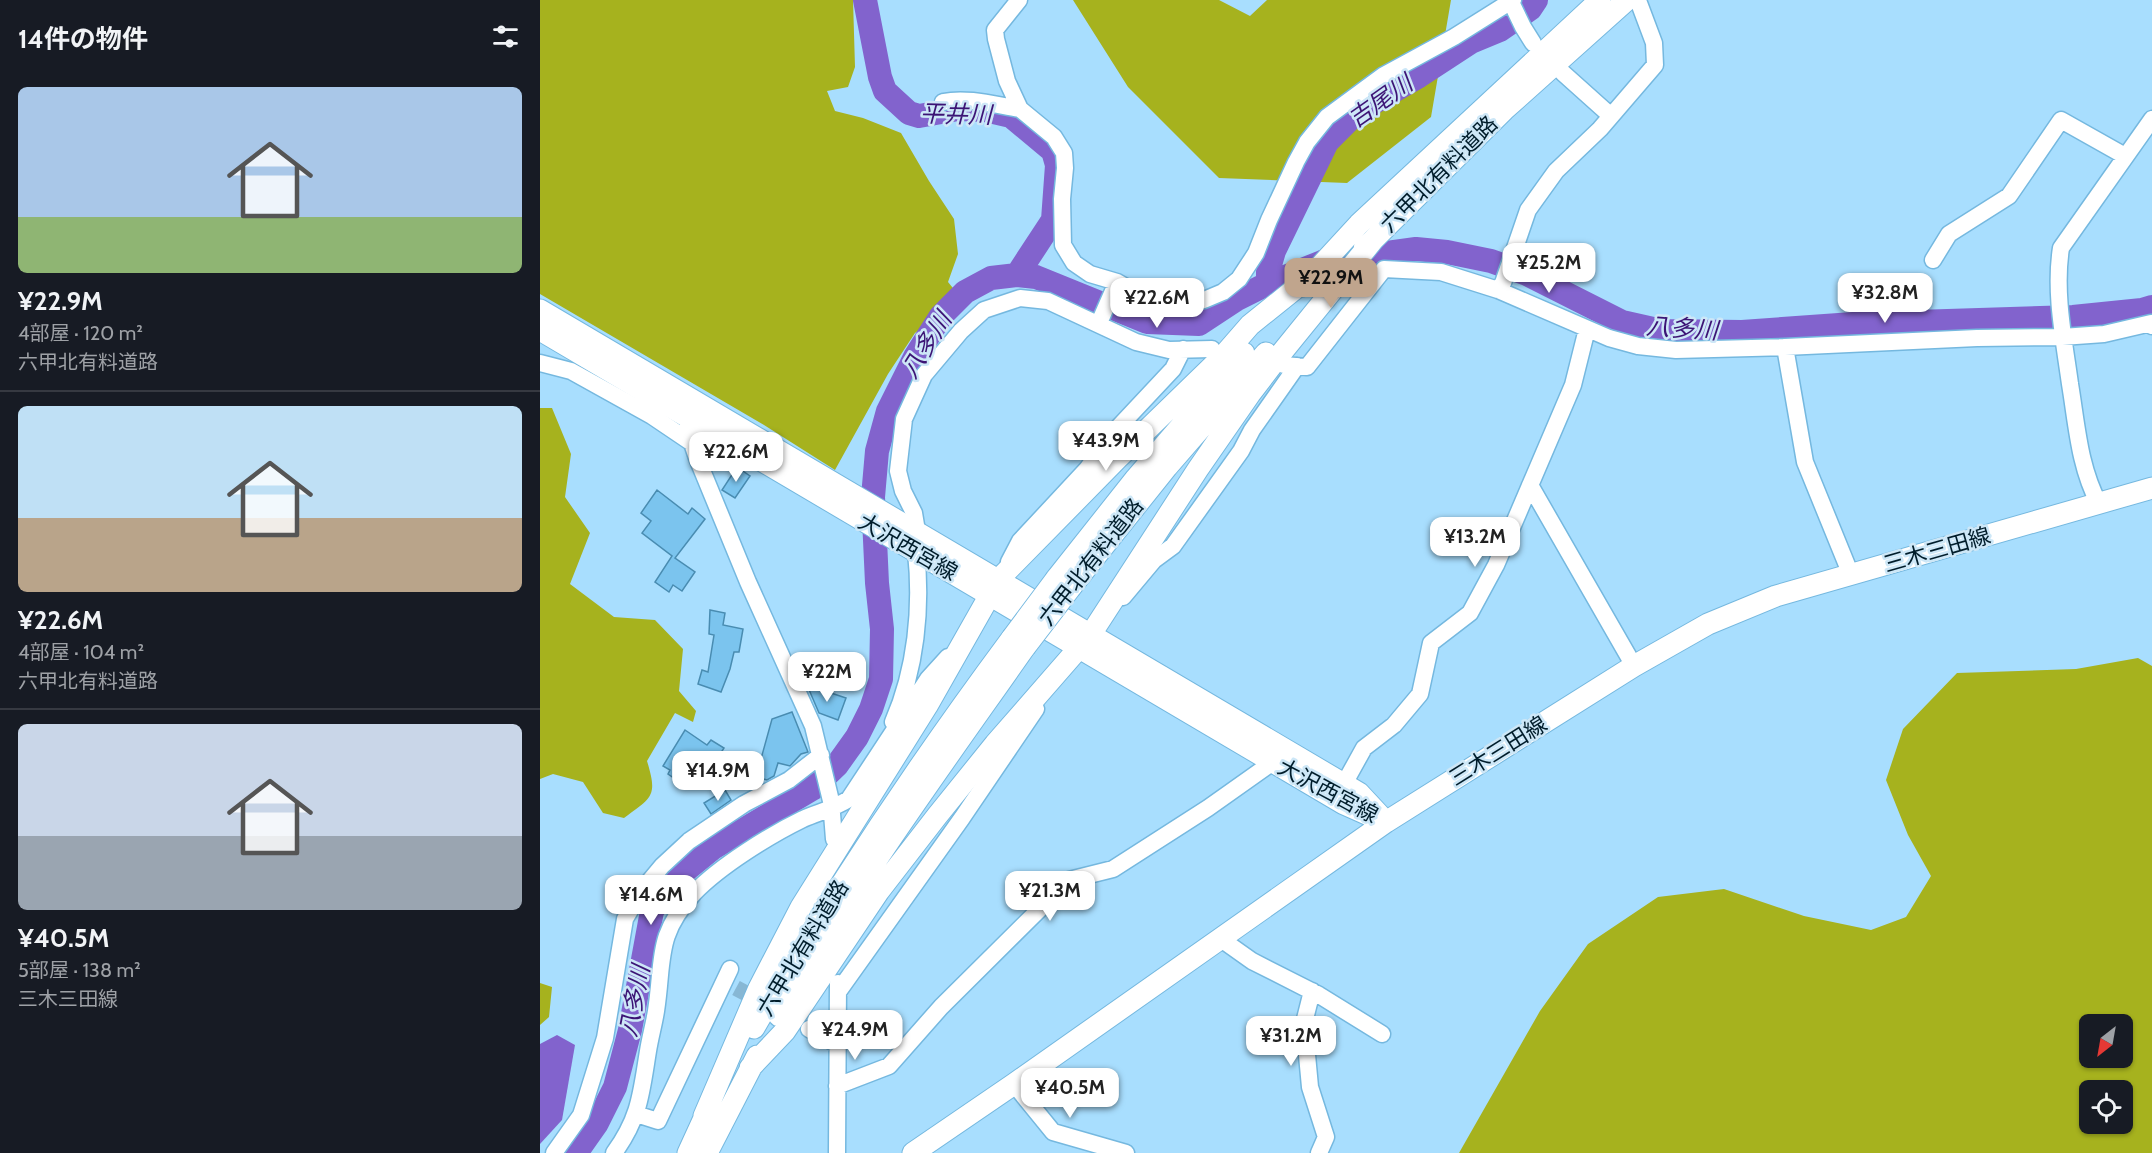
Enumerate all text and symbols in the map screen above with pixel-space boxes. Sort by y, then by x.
icon: filters [489,20,522,53]
text: 14件の物件 [18,23,148,55]
water label: 吉尾川 [1342,67,1420,134]
water label: 平井川 [920,99,995,129]
street label: 六甲北有料道路 [1375,110,1503,238]
icon: home [216,126,324,234]
pin: ¥25.2M [1500,243,1598,294]
text: ¥25.2M [1516,250,1582,274]
pin: ¥22.9M [1282,258,1380,309]
text: ¥22.9M [1298,265,1364,289]
pin: ¥32.8M [1836,273,1934,324]
pin: ¥22.6M [1108,278,1206,329]
text: ¥32.8M [1852,280,1918,304]
text: ¥22.9M [18,285,103,317]
text: ¥22.6M [1124,285,1190,309]
water label: 八多川 [895,304,959,383]
water label: 八多川 [1645,311,1722,345]
text: 4部屋 · 120 m² [18,321,143,345]
text: 六甲北有料道路 [18,350,158,374]
pin: ¥43.9M [1057,421,1155,472]
text: ¥43.9M [1072,428,1140,452]
pin: ¥22.6M [687,432,785,483]
text: ¥22.6M [703,439,769,463]
icon: home [216,445,324,553]
street label: 六甲北有料道路 [1033,493,1149,631]
street label: 大沢西宮線 [854,508,962,586]
pin: ¥13.2M [1426,517,1524,568]
street label: 三木三田線 [1880,522,1994,578]
text: ¥13.2M [1444,524,1506,548]
text: ¥22.6M [18,604,103,636]
text: 4部屋 · 104 m² [18,640,144,664]
pin: ¥22M [791,652,863,703]
text: ¥22M [802,659,852,683]
text: 六甲北有料道路 [18,669,158,693]
street label: 三木三田線 [1444,710,1552,792]
pin: ¥14.9M [669,751,767,802]
street label: 大沢西宮線 [1273,753,1383,829]
text: ¥14.9M [686,758,750,782]
icon: home [216,763,324,871]
pin: ¥21.3M [1001,871,1099,922]
pin: ¥14.6M [602,875,700,926]
street label: 六甲北有料道路 [752,875,854,1021]
text: ¥21.3M [1019,878,1081,902]
text: ¥14.6M [619,882,683,906]
text: ¥40.5M [18,922,109,954]
text: 5部屋 · 138 m² [18,958,141,982]
water label: 八多川 [613,960,656,1039]
text: 三木三田線 [18,987,118,1011]
pin: ¥24.9M [806,1010,904,1061]
north arrow [2079,1014,2133,1068]
map controls [2079,1014,2133,1134]
pin: ¥31.2M [1242,1016,1340,1067]
text: ¥24.9M [822,1017,888,1041]
text: ¥31.2M [1260,1023,1322,1047]
pin: ¥40.5M [1021,1068,1119,1119]
text: ¥40.5M [1035,1075,1105,1099]
button: locate [2079,1080,2133,1134]

